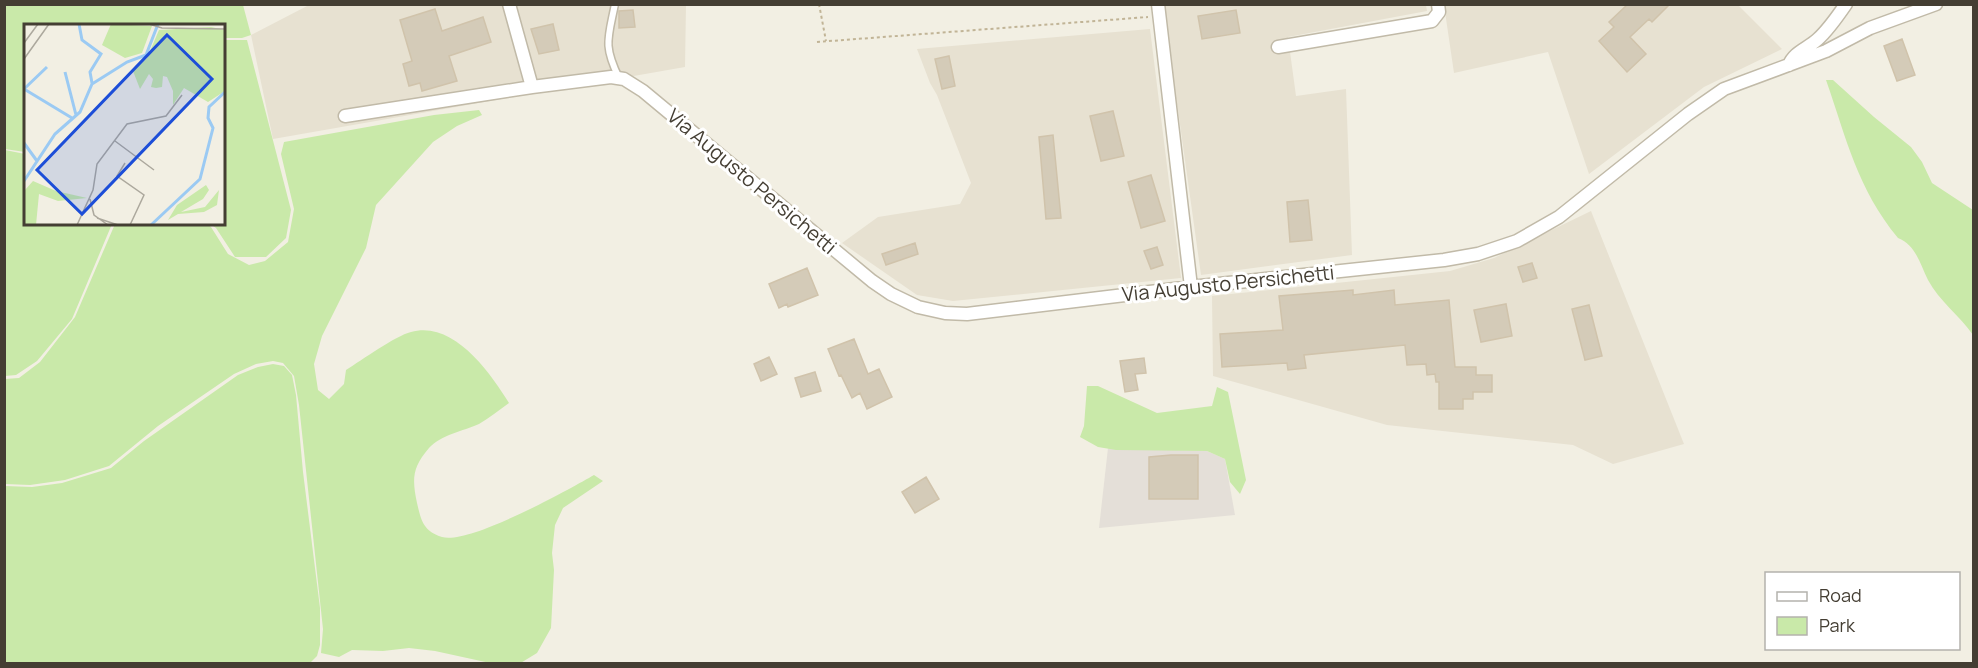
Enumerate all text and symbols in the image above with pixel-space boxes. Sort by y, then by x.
inset map [24,24,225,225]
street label: Via Augusto Persichetti [662,102,842,260]
street label: Via Augusto Persichetti [1120,258,1336,308]
legend [1765,572,1960,650]
text: Road [1819,583,1862,607]
text: Park [1819,613,1856,637]

